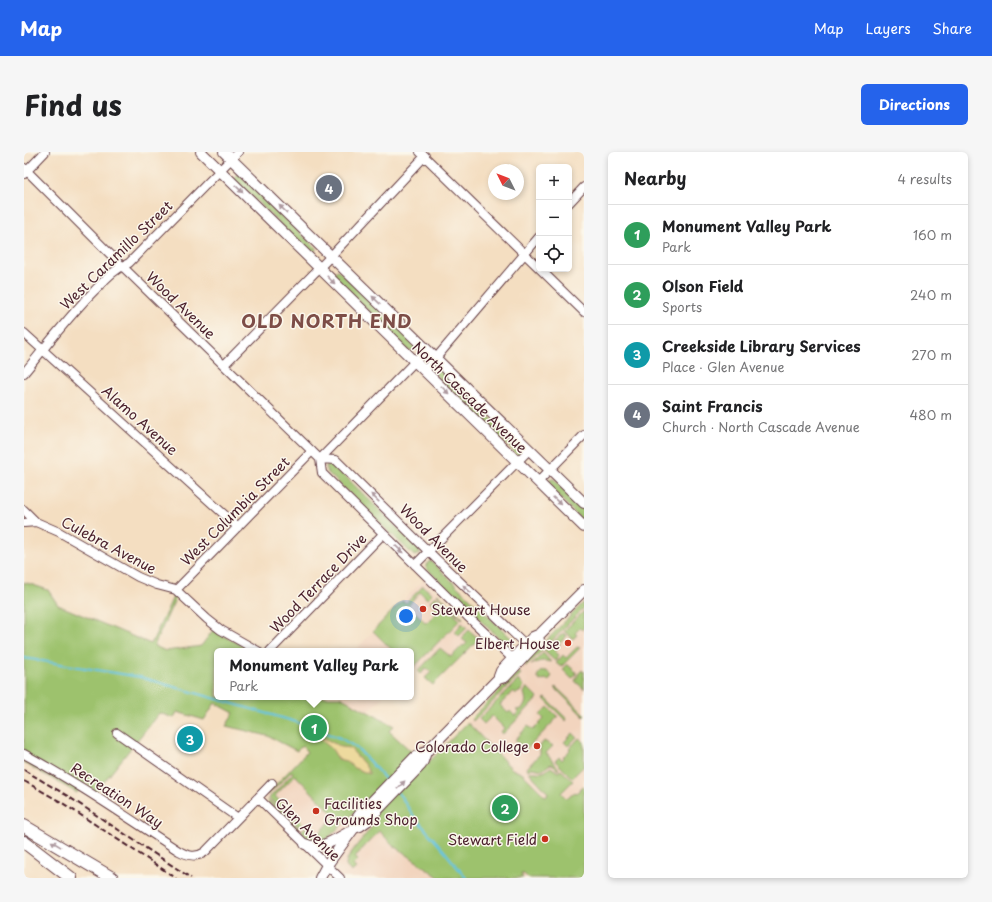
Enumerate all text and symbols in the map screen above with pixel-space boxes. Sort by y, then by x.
text: Map [20,14,62,42]
text: Map [814,18,844,39]
text: Layers [866,18,911,39]
text: Share [933,18,972,39]
text: Find us [24,83,122,126]
button: Directions [861,84,968,125]
north arrow [488,164,524,200]
map controls [536,164,572,272]
button: + [536,164,572,200]
text: Nearby [624,165,686,191]
text: 4 results [898,169,952,188]
pin: 4 [316,173,342,203]
one-way arrow [234,184,244,194]
street label: West Caramillo Street [55,195,177,314]
button: − [536,200,572,236]
one-way arrow [278,204,288,214]
text: Monument Valley Park [662,214,832,237]
text: 1 [634,225,640,244]
text: 160 m [913,225,952,244]
button: locate [536,236,572,272]
text: Park [662,237,691,256]
street label: Wood Avenue [142,266,221,344]
text: Olson Field [662,274,744,297]
one-way arrow [326,275,336,285]
text: 2 [632,285,642,304]
text: 240 m [910,285,952,304]
one-way arrow [371,295,381,304]
text: Sports [662,297,702,316]
district label: OLD NORTH END [241,307,413,334]
text: Creekside Library Services [662,334,861,357]
street label: North Cascade Avenue [408,336,532,458]
text: 3 [633,345,641,364]
text: 270 m [911,345,952,364]
text: Place · Glen Avenue [662,357,784,376]
street label: Alamo Avenue [97,380,183,460]
one-way arrow [440,385,450,395]
text: Saint Francis [662,394,763,417]
text: 4 [633,405,641,424]
text: 480 m [910,405,952,424]
text: Church · North Cascade Avenue [662,417,860,436]
street label: West Columbia Street [176,452,294,570]
one-way arrow [370,493,380,503]
one-way arrow [552,496,562,506]
street label: Wood Avenue [395,499,473,577]
street label: Culebra Avenue [58,511,161,579]
street label: Wood Terrace Drive [265,528,371,638]
one-way arrow [394,544,404,554]
one-way arrow [462,584,472,594]
place label: Stewart House [431,599,531,620]
marker: Stewart House [418,604,428,614]
your location [396,606,416,626]
place label: Elbert House [475,633,560,654]
marker: Elbert House [563,638,573,648]
popup [214,648,414,700]
text: Monument Valley Park [229,653,399,676]
text: Park [229,676,258,695]
pin: 1 [301,713,327,743]
pin: 3 [177,724,203,754]
place label: Colorado College [415,736,529,757]
marker: Colorado College [532,741,542,751]
street label: Recreation Way [67,757,167,833]
one-way arrow [396,780,406,790]
street label: Glen Avenue [271,792,346,866]
place label: Facilities Grounds Shop [324,793,418,830]
pin: 2 [492,793,518,823]
marker: Facilities Grounds Shop [311,806,321,816]
place label: Stewart Field [448,829,537,850]
marker: Stewart Field [540,834,550,844]
one-way arrow [50,841,62,848]

